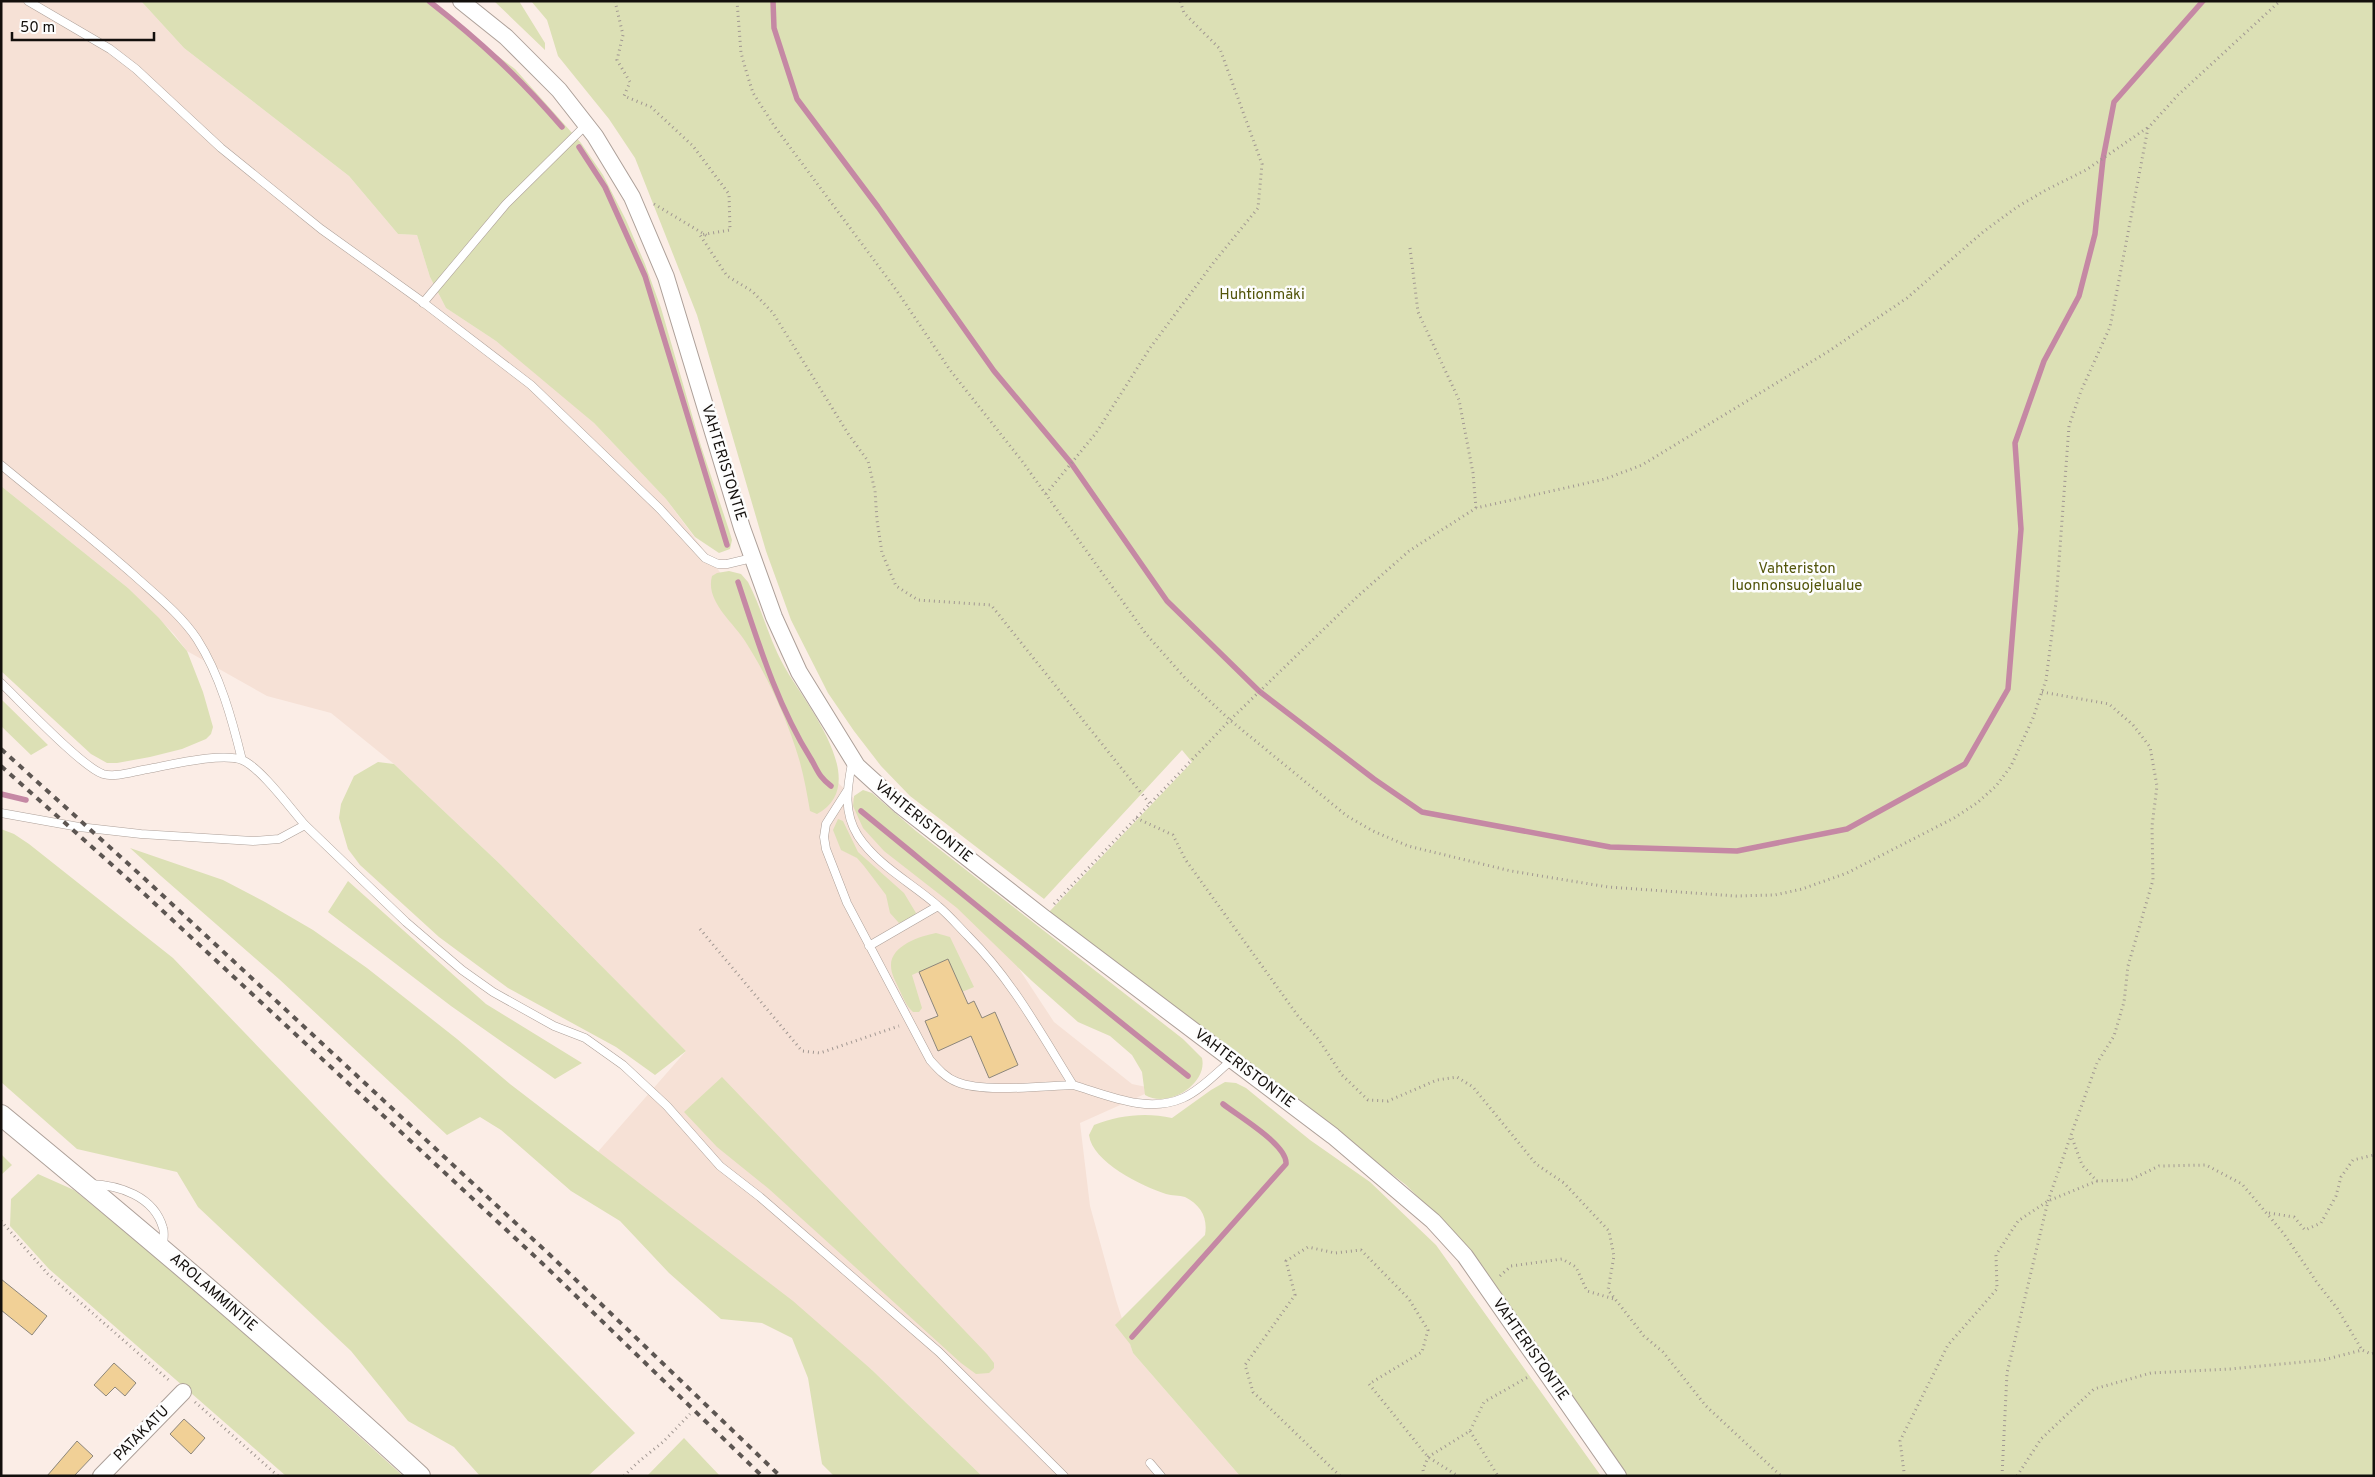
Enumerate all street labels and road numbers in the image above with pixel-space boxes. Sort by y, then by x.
street label: VAHTERISTONTIE [696,403,750,523]
street label: VAHTERISTONTIE [870,777,976,867]
street label: VAHTERISTONTIE [1190,1025,1298,1113]
street label: AROLAMMINTIE [165,1250,261,1336]
street label: VAHTERISTONTIE [1488,1295,1572,1405]
street label: PATAKATU [110,1402,174,1466]

